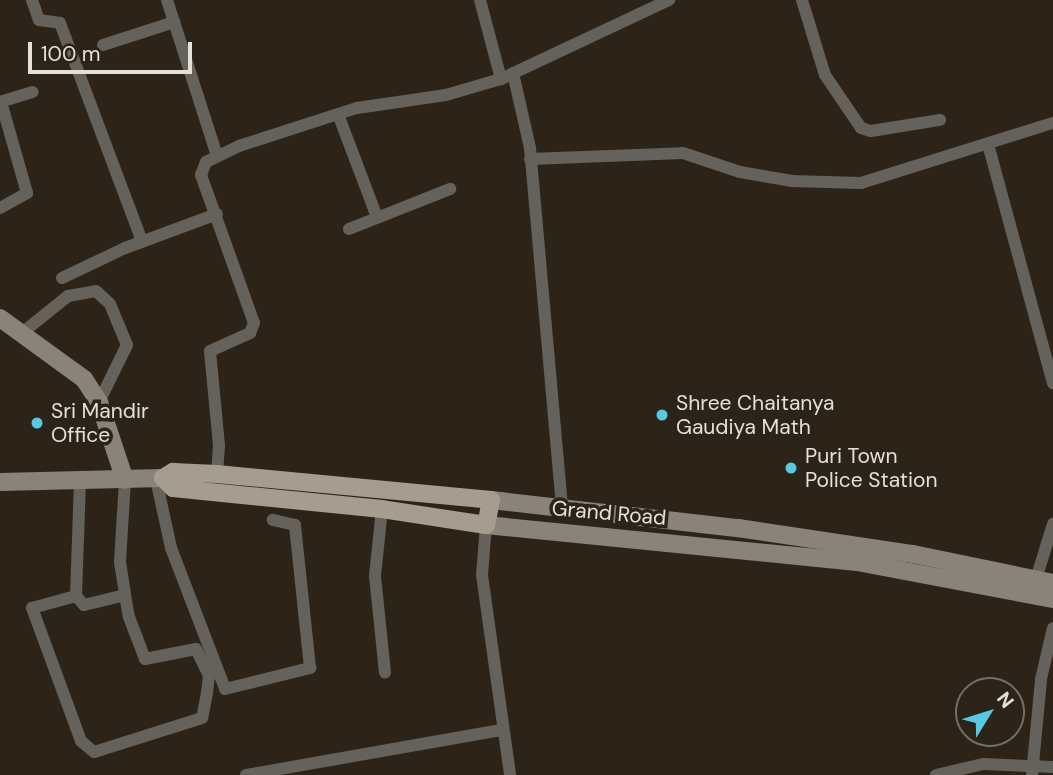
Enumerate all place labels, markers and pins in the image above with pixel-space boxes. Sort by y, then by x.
place label: Shree Chaitanya Gaudiya Math [676,390,835,440]
place label: Sri Mandir Office [51,398,149,448]
marker: Shree Chaitanya Gaudiya Math [654,407,670,423]
marker: Sri Mandir Office [29,415,45,431]
place label: Puri Town Police Station [805,443,938,493]
marker: Puri Town Police Station [783,460,799,476]

